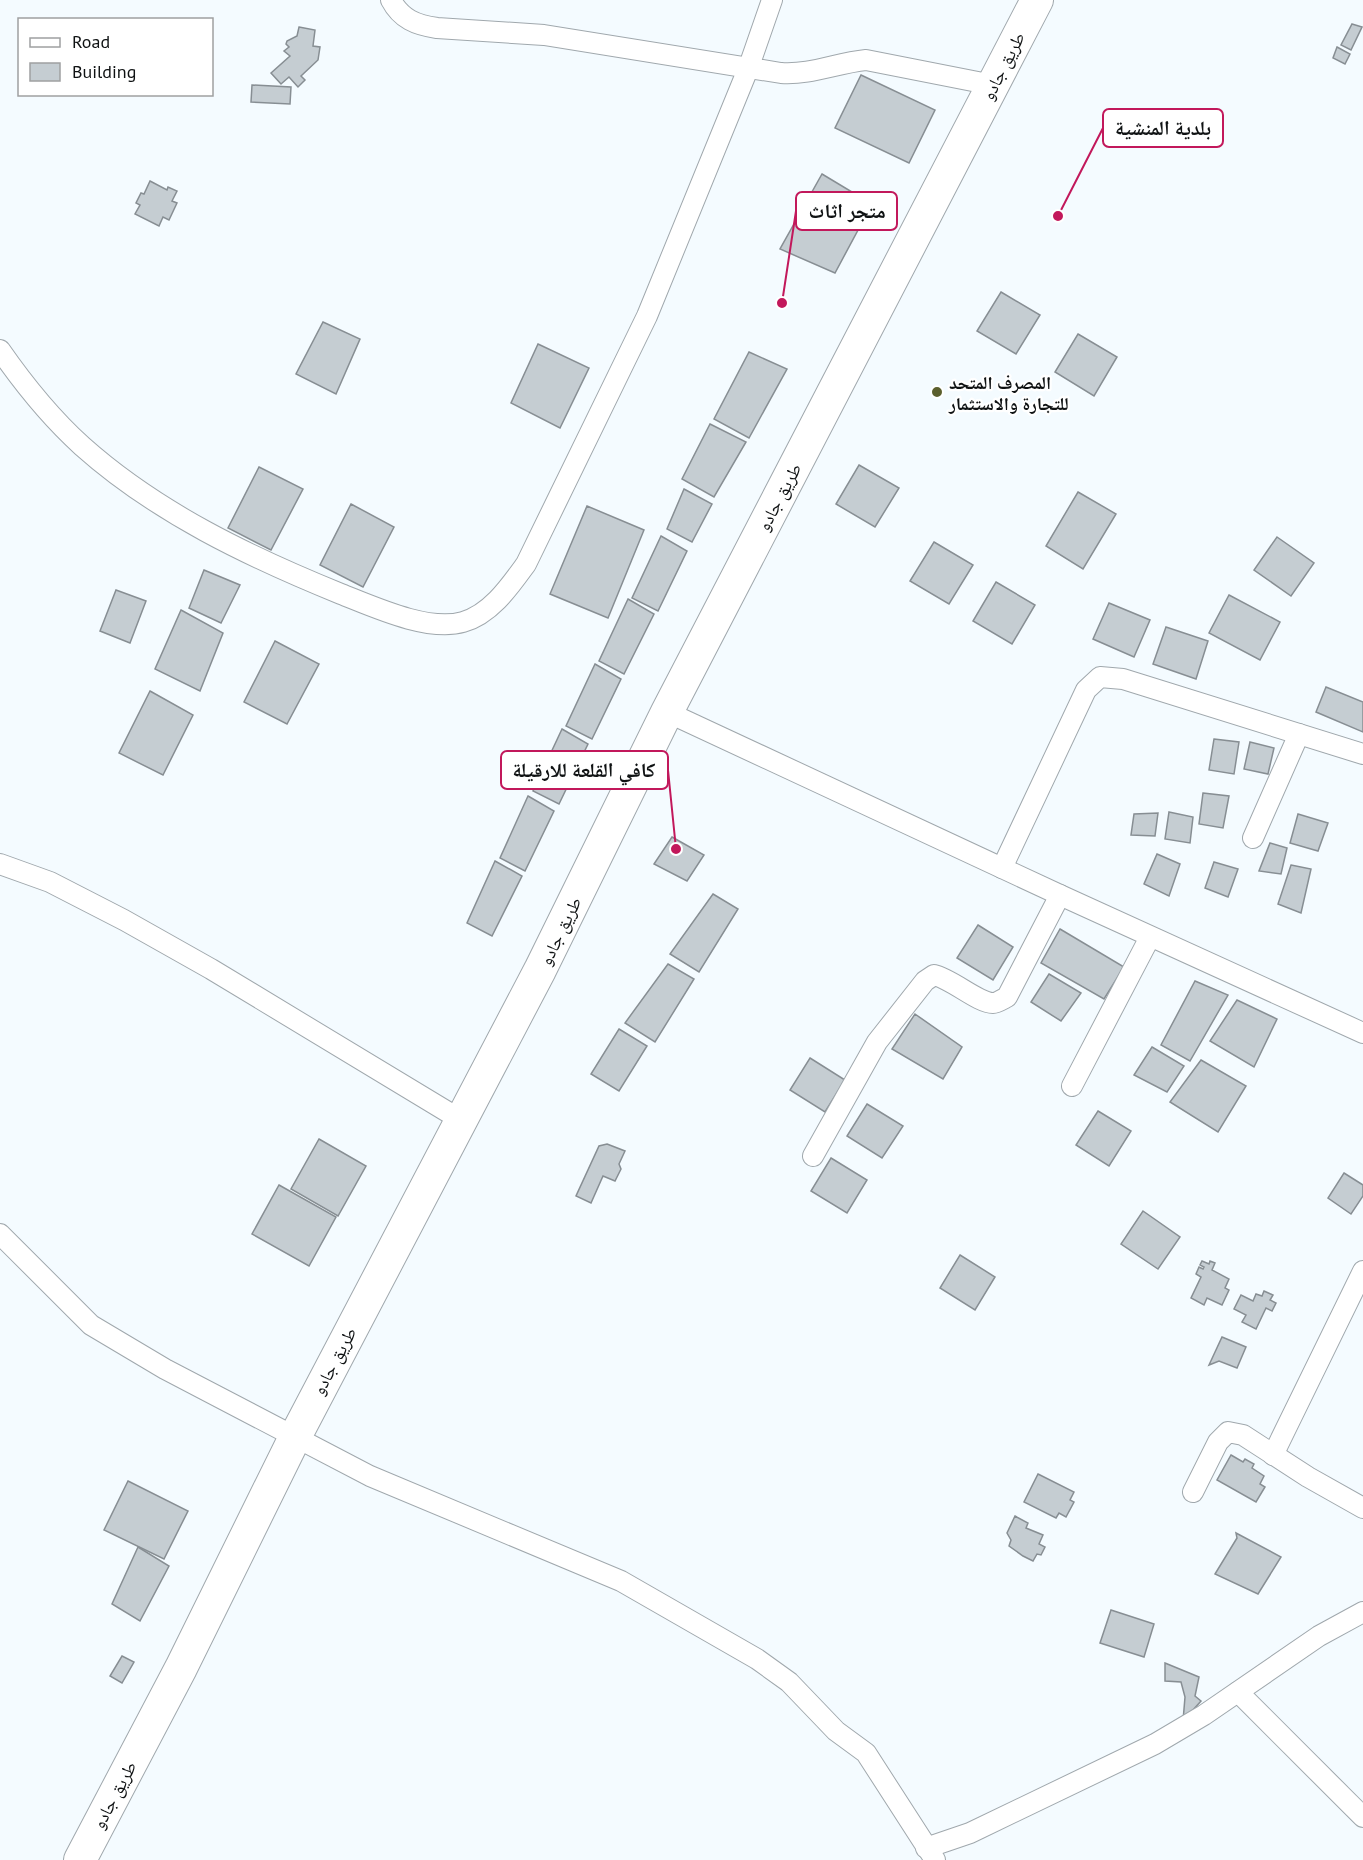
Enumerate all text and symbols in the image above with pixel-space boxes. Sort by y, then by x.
legend [18,18,213,96]
street label: طريق جادو [976,28,1030,104]
text: Road [72,30,110,53]
text: Building [72,60,136,83]
callout: بلدية المنشية [1103,109,1223,147]
text: بلدية المنشية [1115,115,1211,141]
callout: متجر اثاث [796,192,897,230]
text: متجر اثاث [808,198,886,224]
place label: المصرف المتحد للتجارة والاستثمار [948,371,1069,415]
marker: المصرف المتحد للتجارة والاستثمار [930,385,944,399]
street label: طريق جادو [752,459,806,535]
callout: كافي القلعة للارقيلة [501,751,668,789]
text: كافي القلعة للارقيلة [513,757,656,786]
street label: طريق جادو [534,893,586,969]
street label: طريق جادو [307,1323,361,1399]
street label: طريق جادو [87,1757,141,1833]

